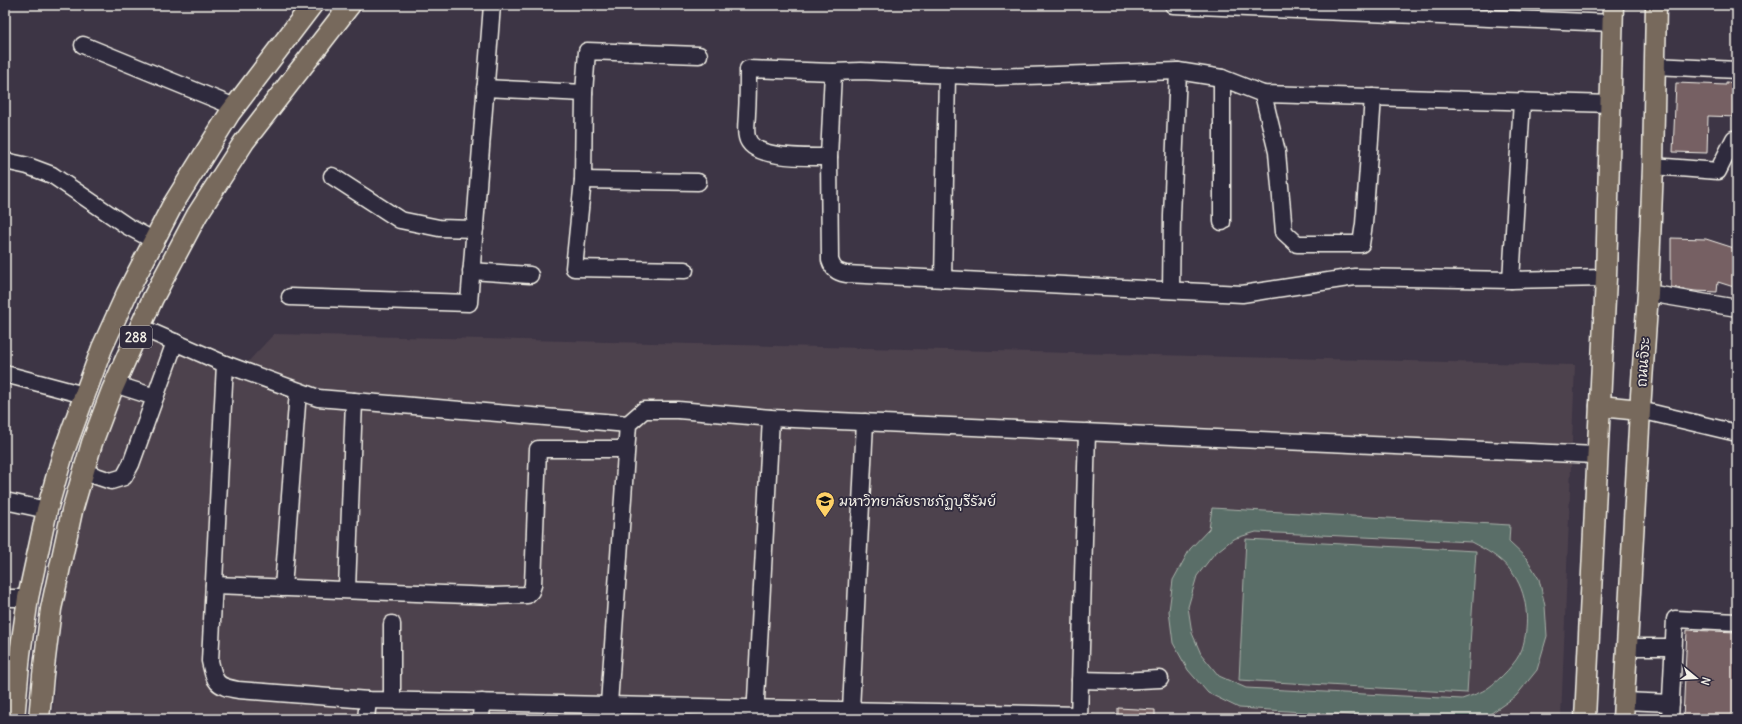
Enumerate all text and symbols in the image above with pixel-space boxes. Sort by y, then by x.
road number: 288 [120,326,152,348]
street label: ถนนจิระ [1632,336,1654,387]
school or university icon: มหาวิทยาลัยราชภัฏบุรีรัมย์ [814,490,836,518]
place label: มหาวิทยาลัยราชภัฏบุรีรัมย์ [839,492,996,511]
north arrow [1676,658,1716,698]
text: N [1698,675,1713,687]

